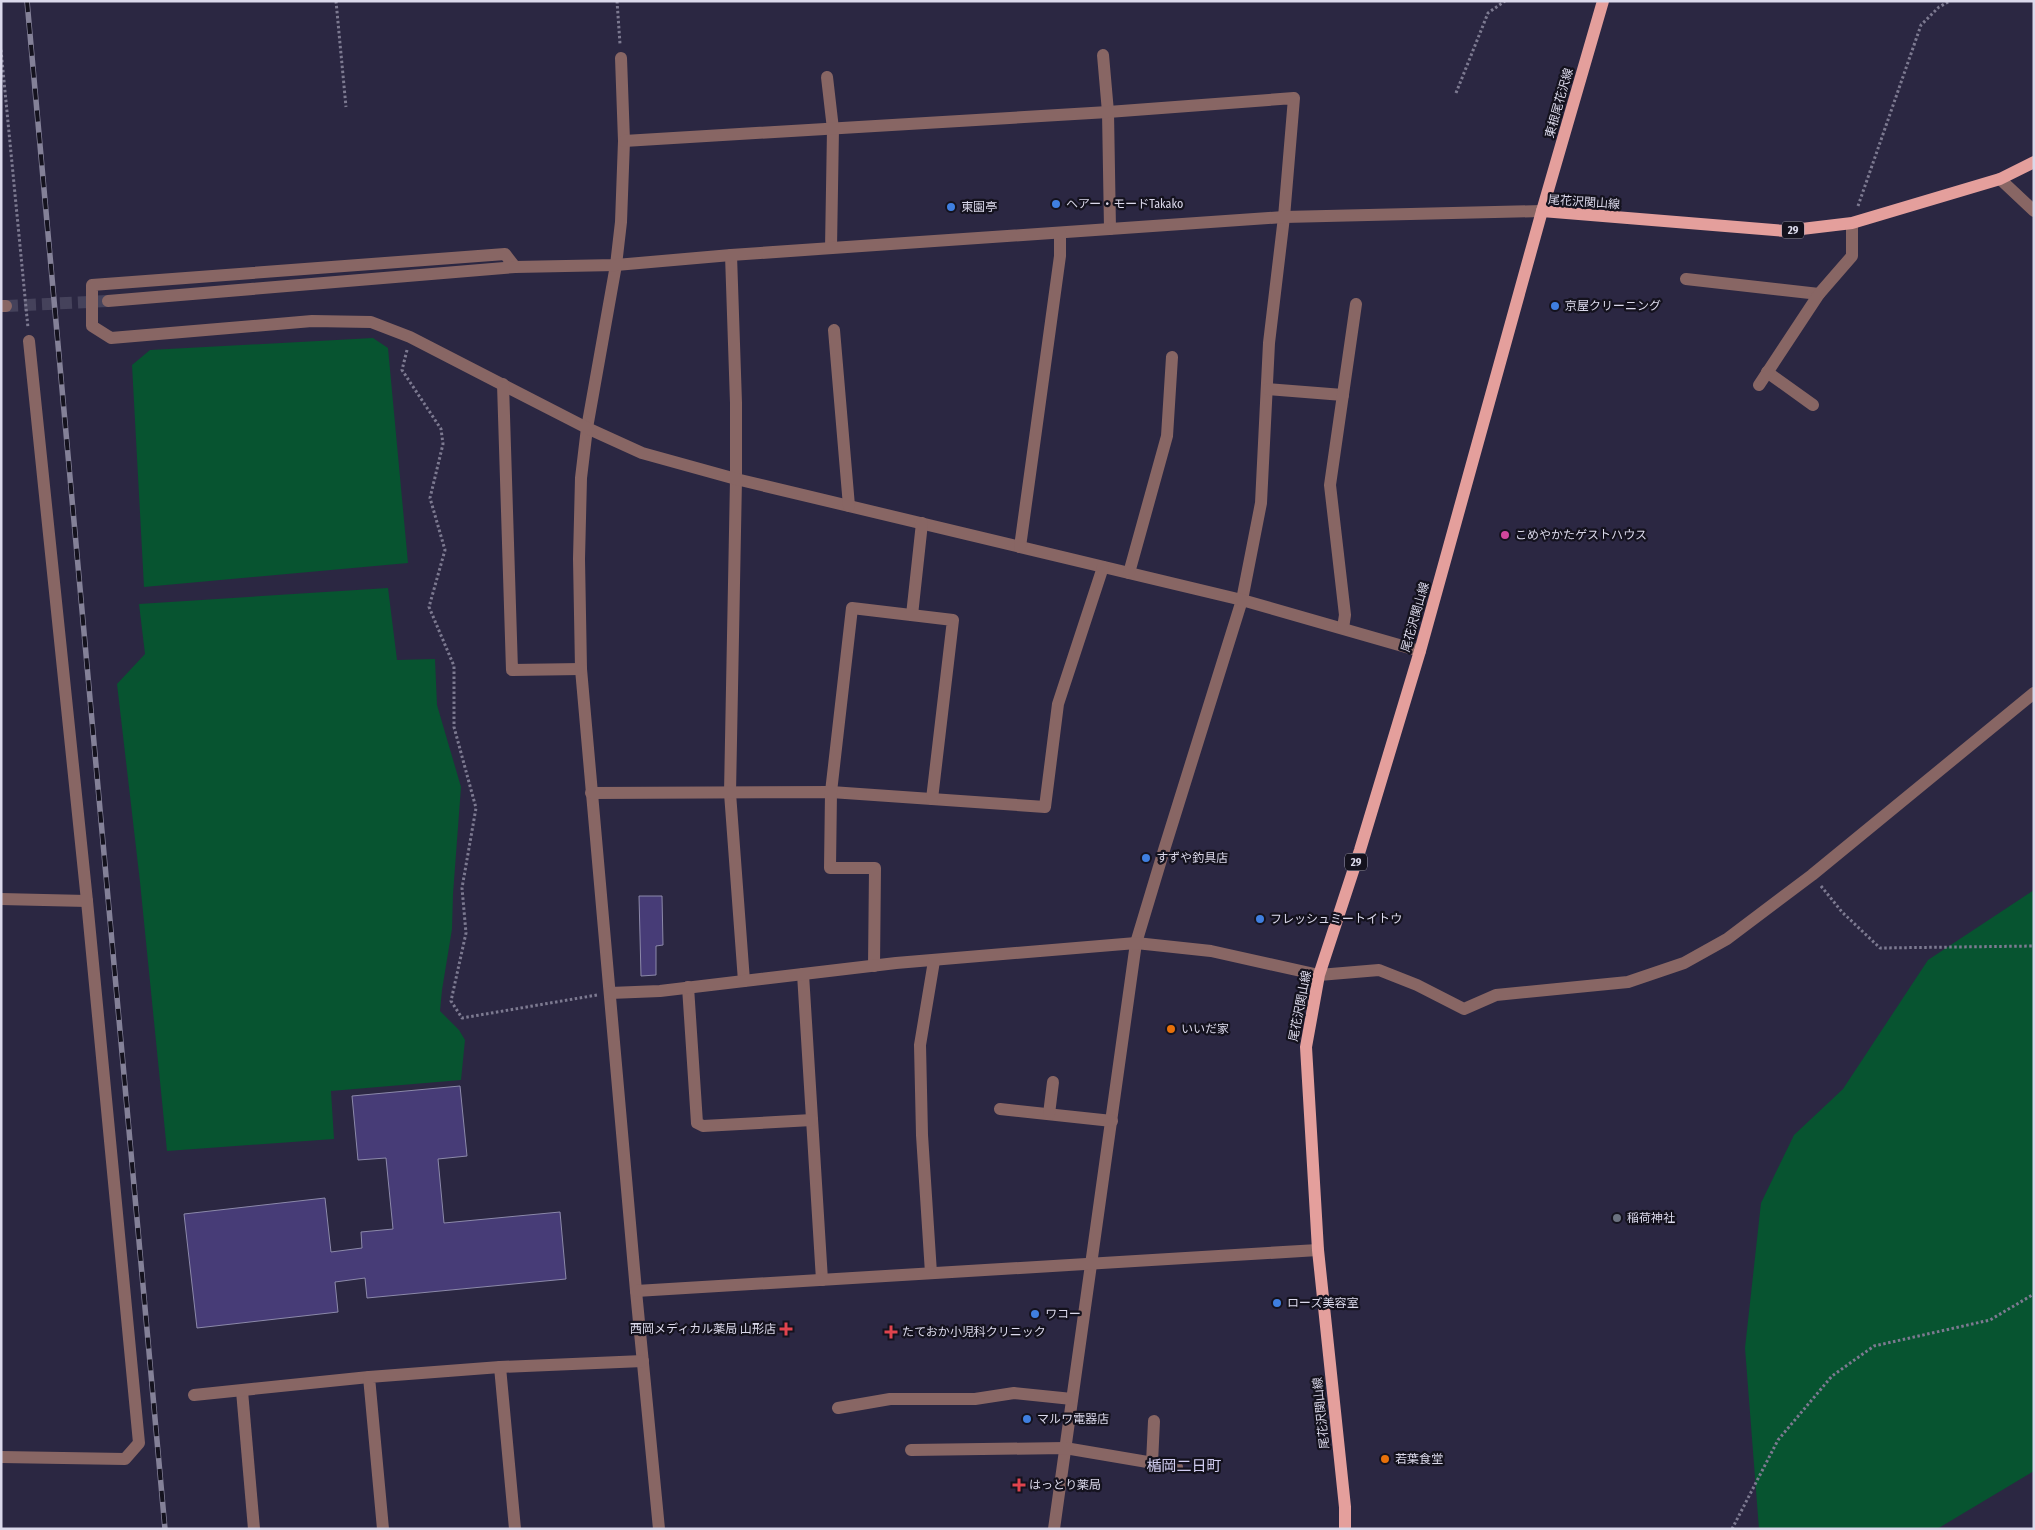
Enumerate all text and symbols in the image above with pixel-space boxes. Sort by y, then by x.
street label: 東根尾花沢線 [1542,66,1576,140]
street label: 尾花沢関山線 [1548,193,1620,211]
place label: ヘアー・モードTakako [1066,197,1183,211]
marker: ヘアー・モードTakako [1050,198,1062,210]
place label: 東園亭 [961,200,997,214]
marker: 東園亭 [945,201,957,213]
road number: 29 [1782,222,1804,238]
place label: 京屋クリーニング [1565,299,1661,313]
marker: 京屋クリーニング [1549,300,1561,312]
place label: こめやかたゲストハウス [1515,528,1647,542]
marker: こめやかたゲストハウス [1499,529,1511,541]
street label: 尾花沢関山線 [1398,580,1432,654]
place label: すずや釣具店 [1156,851,1228,865]
marker: すずや釣具店 [1140,852,1152,864]
road number: 29 [1345,854,1367,870]
place label: フレッシュミートイトウ [1270,912,1402,926]
marker: フレッシュミートイトウ [1254,913,1266,925]
street label: 尾花沢関山線 [1286,969,1314,1043]
place label: いいだ家 [1181,1022,1229,1036]
marker: いいだ家 [1165,1023,1177,1035]
place label: 稲荷神社 [1627,1211,1675,1225]
marker: 稲荷神社 [1611,1212,1623,1224]
place label: ローズ美容室 [1287,1296,1358,1310]
marker: ローズ美容室 [1271,1297,1283,1309]
place label: ワコー [1045,1307,1081,1321]
marker: ワコー [1029,1308,1041,1320]
place label: 西岡メディカル薬局 山形店 [630,1322,776,1336]
marker: 西岡メディカル薬局 山形店 [780,1323,792,1335]
marker: たておか小児科クリニック [884,1325,898,1339]
place label: たておか小児科クリニック [902,1325,1046,1339]
street label: 尾花沢関山線 [1310,1376,1332,1450]
place label: マルワ電器店 [1037,1412,1109,1426]
marker: マルワ電器店 [1021,1413,1033,1425]
place label: 若葉食堂 [1395,1452,1443,1466]
marker: 若葉食堂 [1379,1453,1391,1465]
district label: 楯岡二日町 [1146,1457,1222,1475]
place label: はっとり薬局 [1029,1478,1101,1492]
marker: はっとり薬局 [1013,1479,1025,1491]

